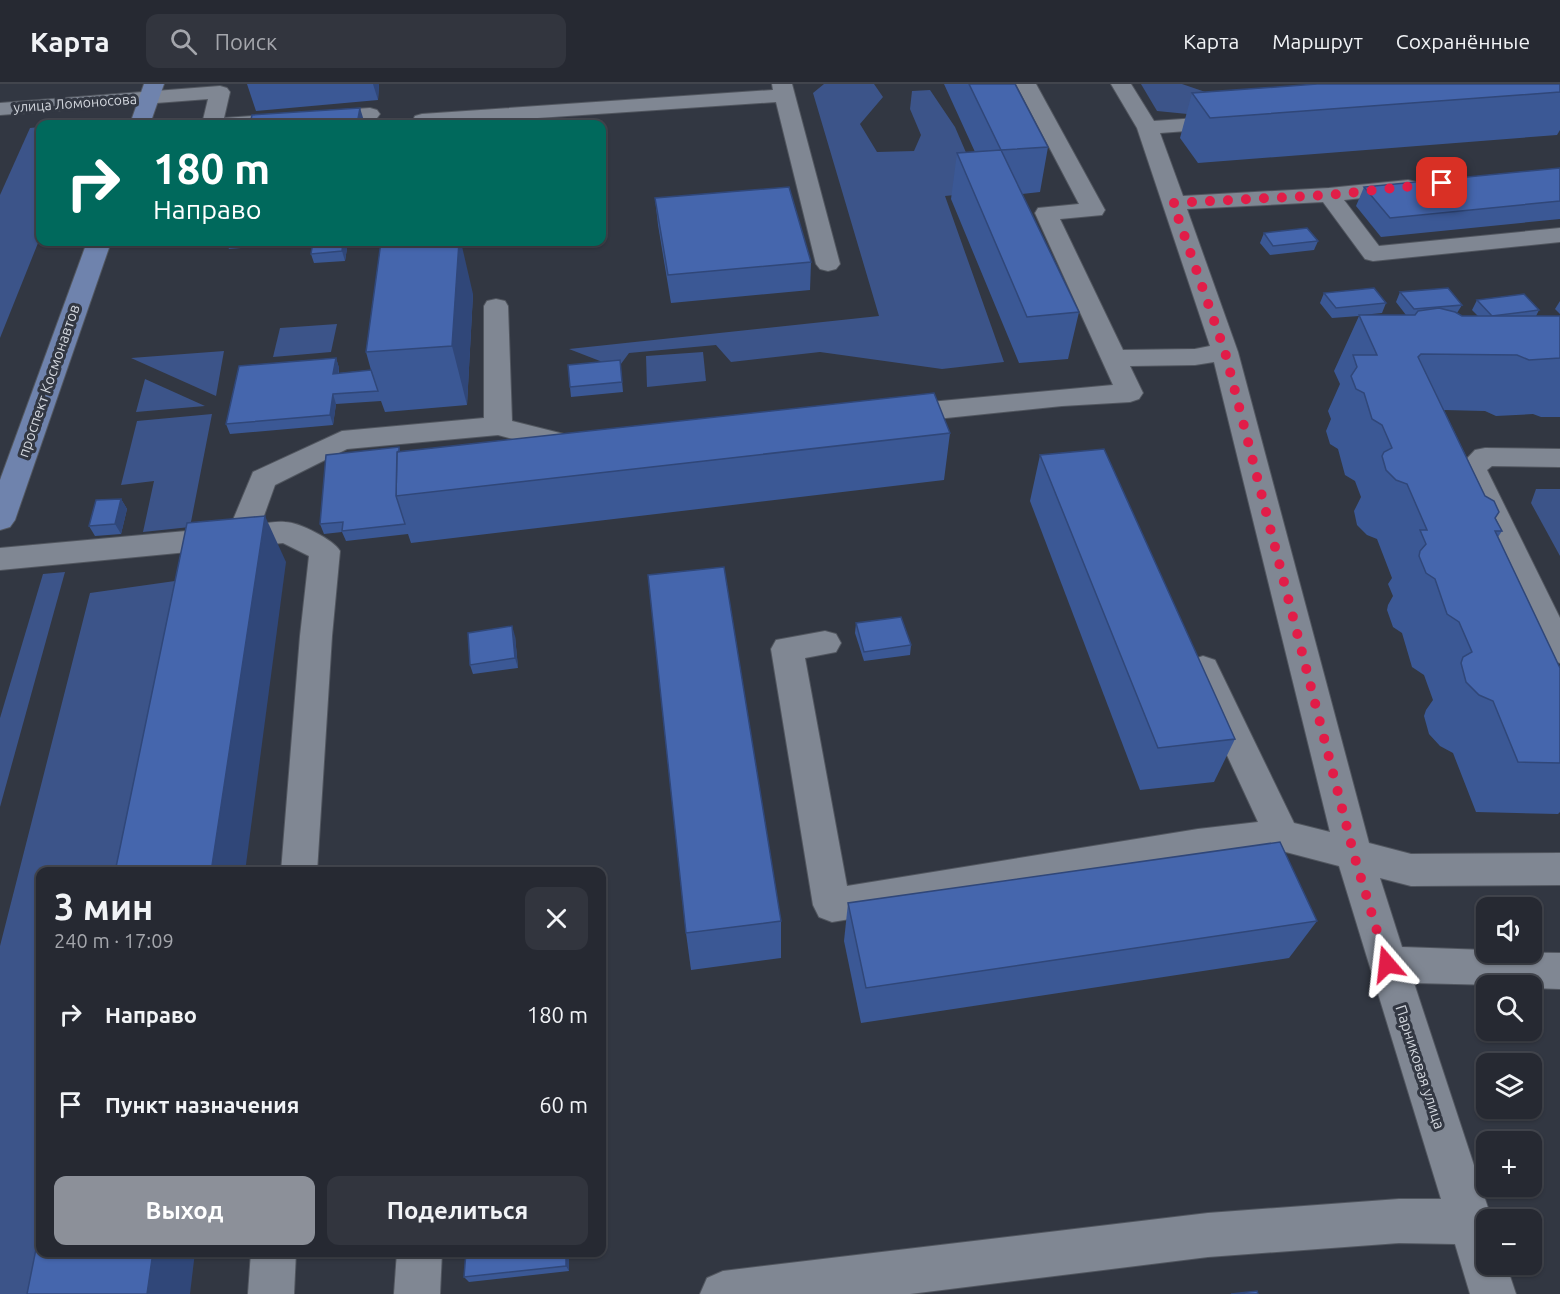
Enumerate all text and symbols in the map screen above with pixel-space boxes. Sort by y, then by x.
search box [146,14,566,68]
icon: search [167,25,200,58]
text: Карта [30,26,110,57]
text: Поиск [215,29,277,54]
text: Карта [1183,29,1239,53]
text: Маршрут [1272,29,1363,53]
text: Сохранённые [1396,29,1530,53]
street label: улица Ломоносова [13,91,137,115]
icon: right [54,144,132,222]
text: 180 m [153,145,270,192]
pin [1416,157,1467,208]
icon: arrive [1425,166,1458,199]
text: Направо [153,194,262,224]
street label: проспект Космонавтов [14,302,83,460]
text: 3 мин [54,886,153,927]
button: close [525,887,588,950]
map controls [1476,897,1542,1275]
button: sound [1476,897,1542,963]
text: 240 m · 17:09 [54,929,174,952]
position arrow [1355,932,1419,996]
button: search [1476,975,1542,1041]
icon: right [54,998,87,1031]
text: Направо [105,1002,197,1027]
text: 180 m [527,1002,588,1027]
street label: Парниковая улица [1392,1003,1449,1131]
button: layers [1476,1053,1542,1119]
icon: arrive [54,1088,87,1121]
text: Пункт назначения [105,1092,299,1117]
text: 60 m [539,1092,588,1117]
button: + [1476,1131,1542,1197]
button: Выход [54,1176,315,1245]
button: Поделиться [327,1176,588,1245]
button: − [1476,1209,1542,1275]

